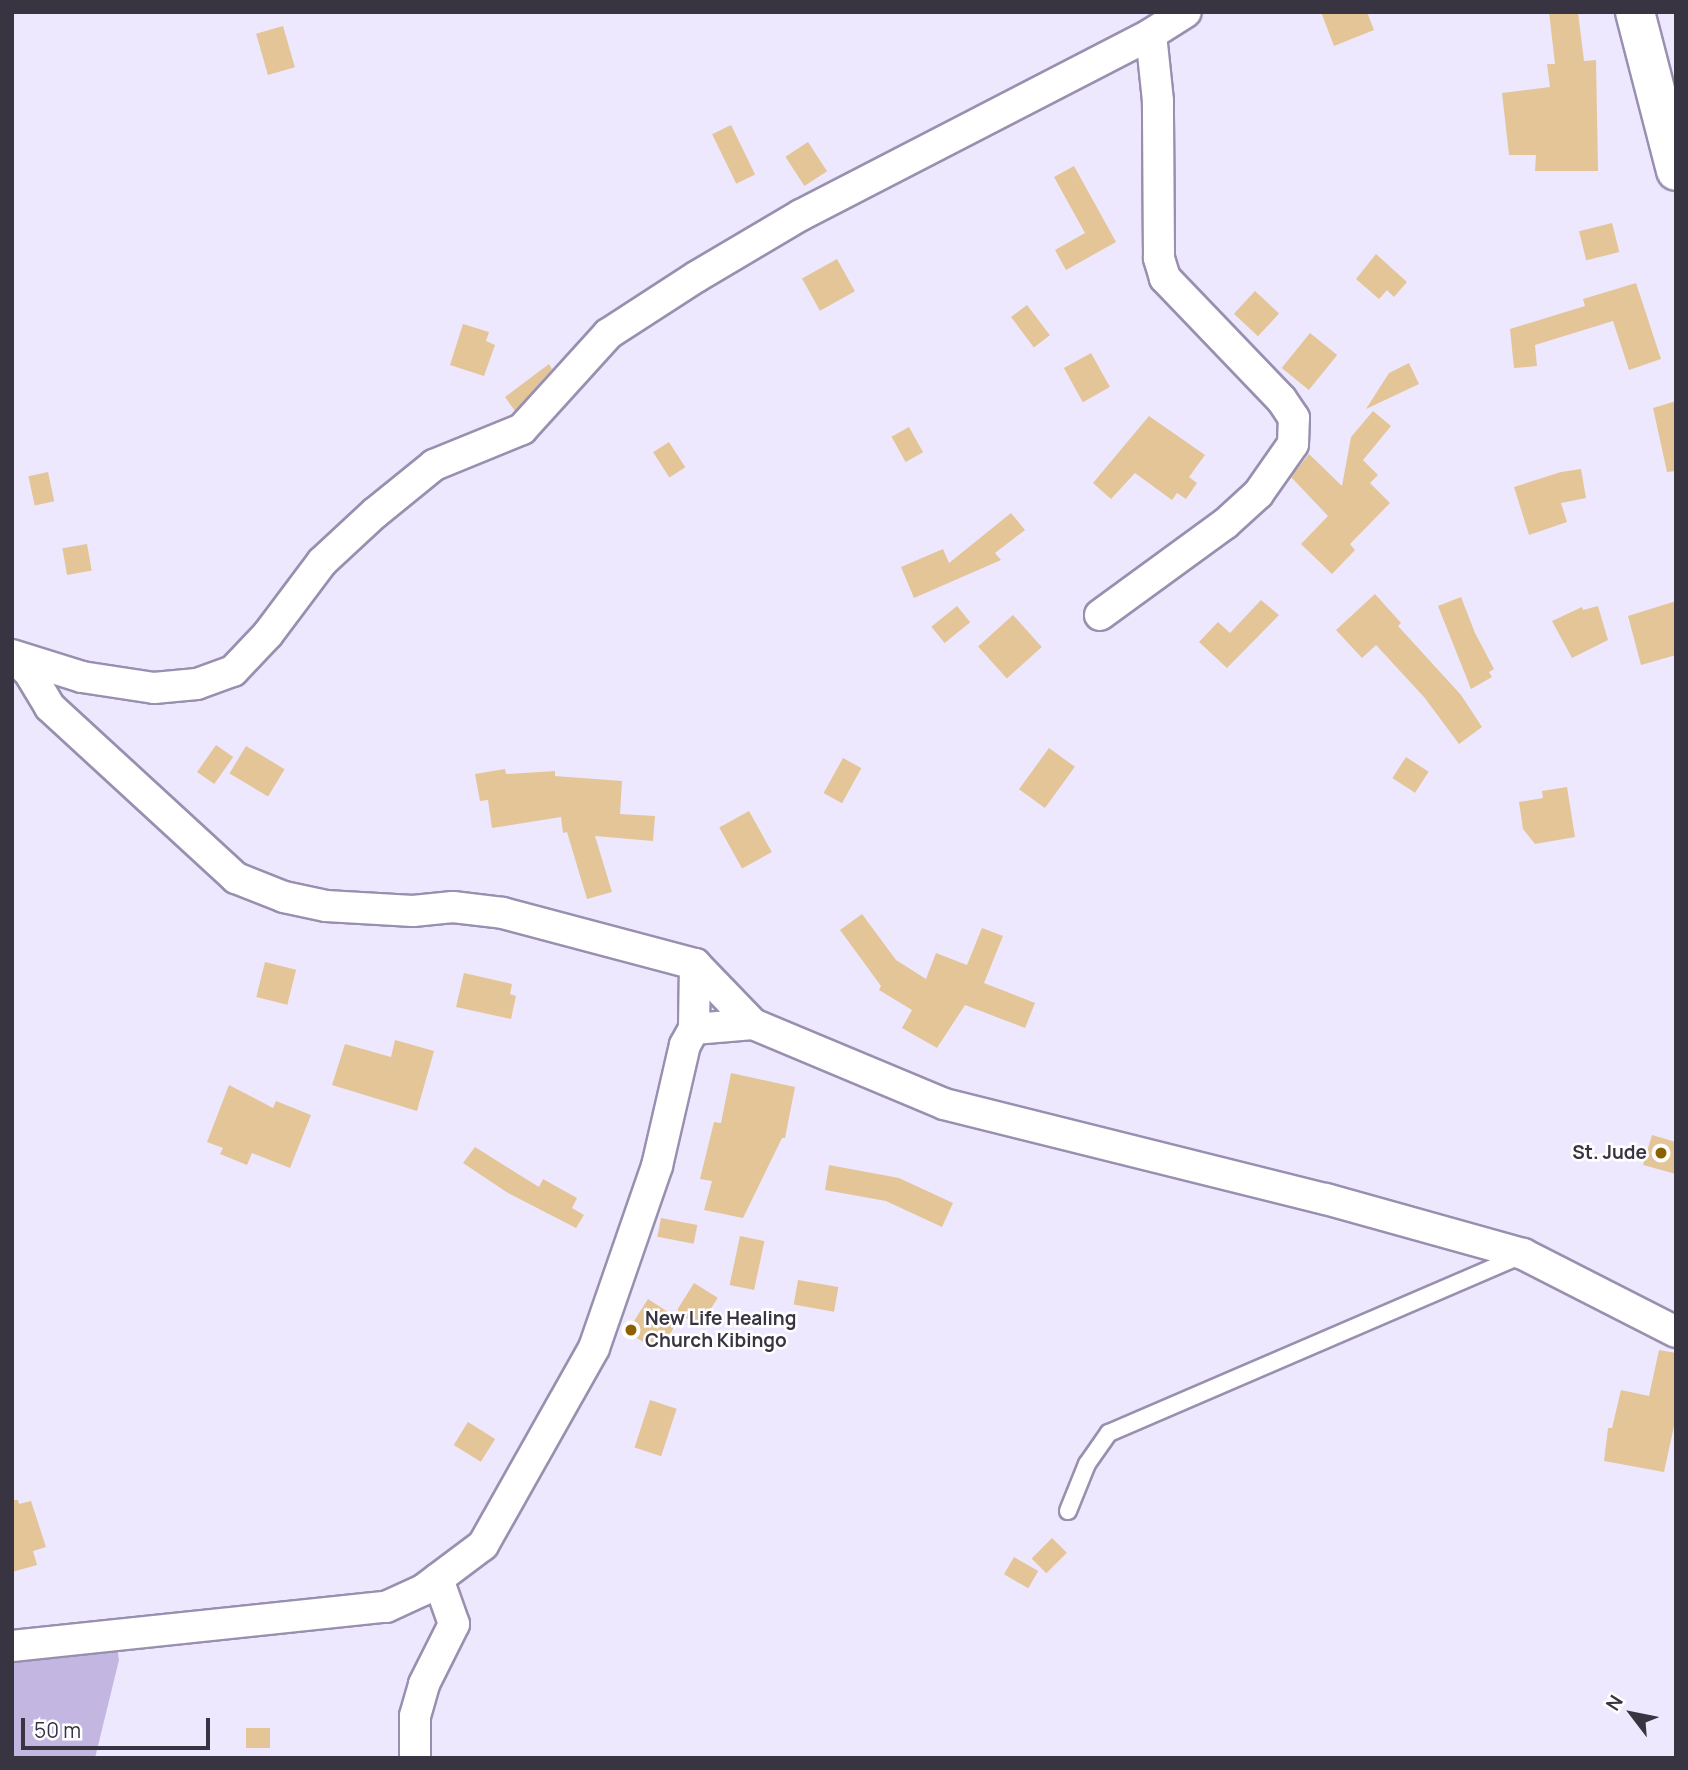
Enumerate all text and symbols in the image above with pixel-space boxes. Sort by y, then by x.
place label: St. Jude [1572,1142,1647,1164]
marker: St. Jude [1653,1145,1669,1161]
place label: New Life Healing Church Kibingo [645,1308,796,1352]
marker: New Life Healing Church Kibingo [623,1322,639,1338]
north arrow [1597,1679,1667,1749]
text: N [1600,1690,1629,1716]
scale bar [24,1704,214,1748]
text: 50 m [34,1716,81,1744]

